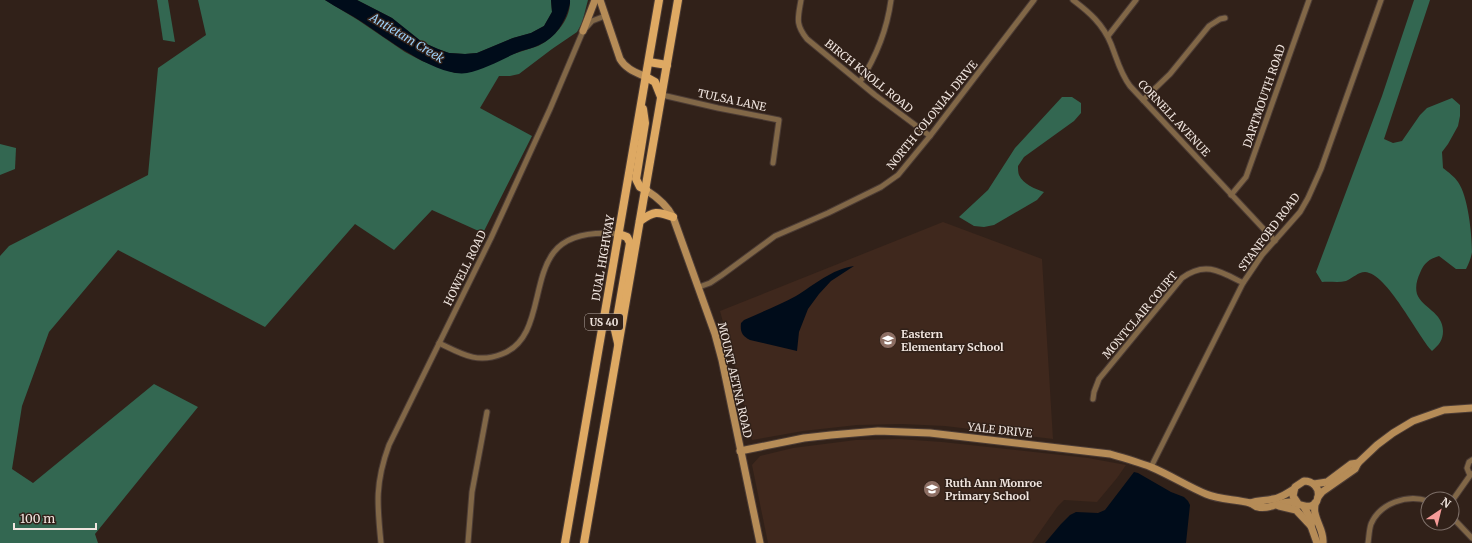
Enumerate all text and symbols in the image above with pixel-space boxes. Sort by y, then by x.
water label: Antietam Creek [367,9,447,66]
street label: BIRCH KNOLL ROAD [822,36,916,116]
street label: DARTMOUTH ROAD [1240,43,1288,149]
street label: NORTH COLONIAL DRIVE [884,58,980,172]
street label: CORNELL AVENUE [1135,77,1213,159]
street label: TULSA LANE [696,86,768,114]
street label: STANFORD ROAD [1235,190,1303,274]
street label: DUAL HIGHWAY [589,213,618,302]
street label: HOWELL ROAD [441,228,489,308]
street label: MONTCLAIR COURT [1099,268,1181,361]
road number: US 40 [585,314,623,330]
street label: MOUNT AETNA ROAD [715,321,755,439]
place label: Eastern Elementary School [901,327,1004,354]
school or university icon: Eastern Elementary School [878,330,898,350]
street label: YALE DRIVE [966,420,1033,440]
place label: Ruth Ann Monroe Primary School [945,476,1042,503]
school or university icon: Ruth Ann Monroe Primary School [922,479,942,499]
north arrow [1420,491,1460,531]
text: N [1438,495,1454,511]
scale bar [14,505,96,531]
text: 100 m [20,511,55,526]

